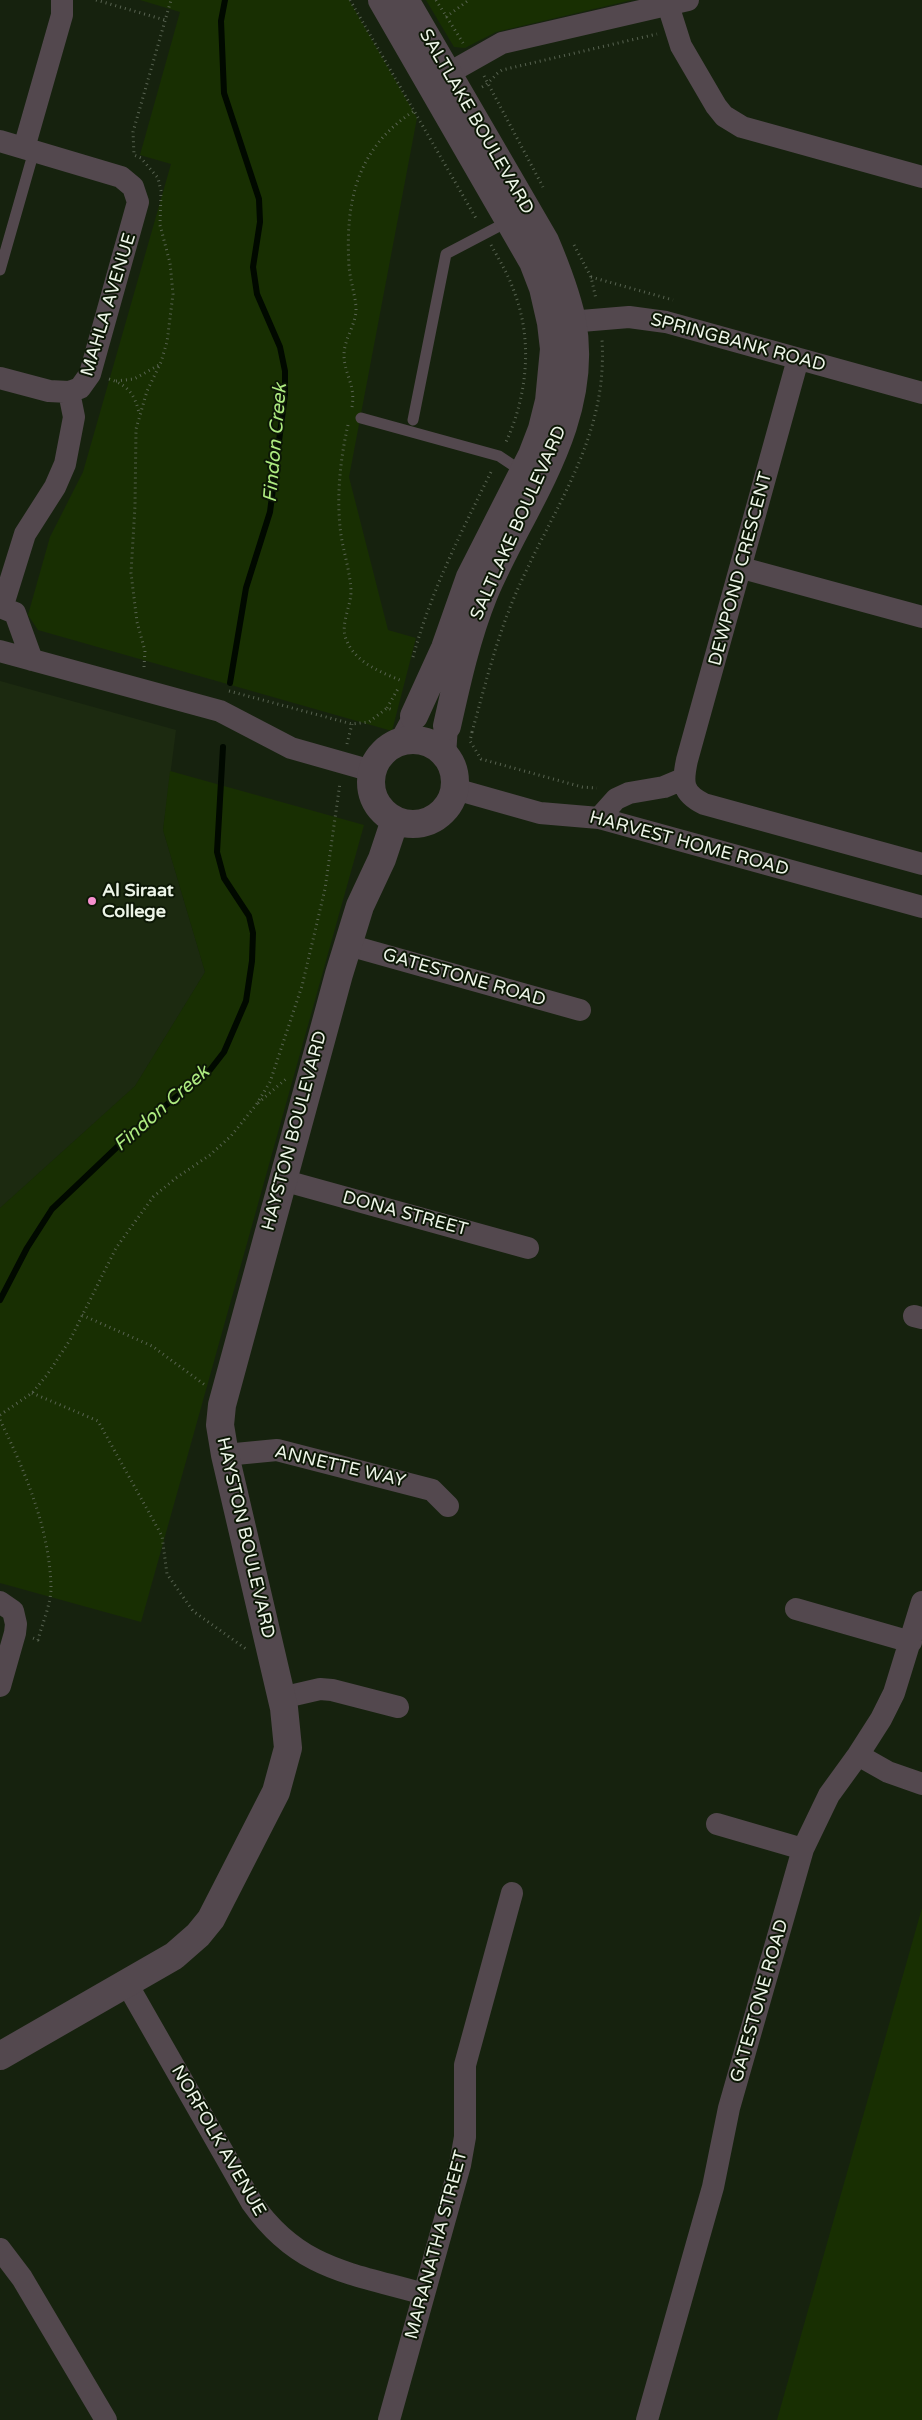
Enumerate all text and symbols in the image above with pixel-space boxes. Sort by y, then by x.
street label: SALTLAKE BOULEVARD [414,26,538,218]
street label: MAHLA AVENUE [77,231,141,379]
street label: SPRINGBANK ROAD [648,309,828,377]
water label: Findon Creek [259,382,293,504]
street label: SALTLAKE BOULEVARD [466,423,572,623]
street label: DEWPOND CRESCENT [705,470,777,668]
street label: HARVEST HOME ROAD [587,807,791,881]
place label: Al Siraat College [102,880,174,922]
marker: Al Siraat College [86,895,98,907]
street label: GATESTONE ROAD [380,944,548,1012]
street label: HAYSTON BOULEVARD [258,1029,332,1233]
water label: Findon Creek [109,1061,215,1157]
street label: DONA STREET [340,1187,470,1241]
street label: HAYSTON BOULEVARD [211,1435,279,1641]
street label: ANNETTE WAY [272,1441,408,1493]
street label: GATESTONE ROAD [726,1917,794,2085]
street label: NORFOLK AVENUE [166,2062,270,2220]
street label: MARANATHA STREET [401,2148,473,2342]

